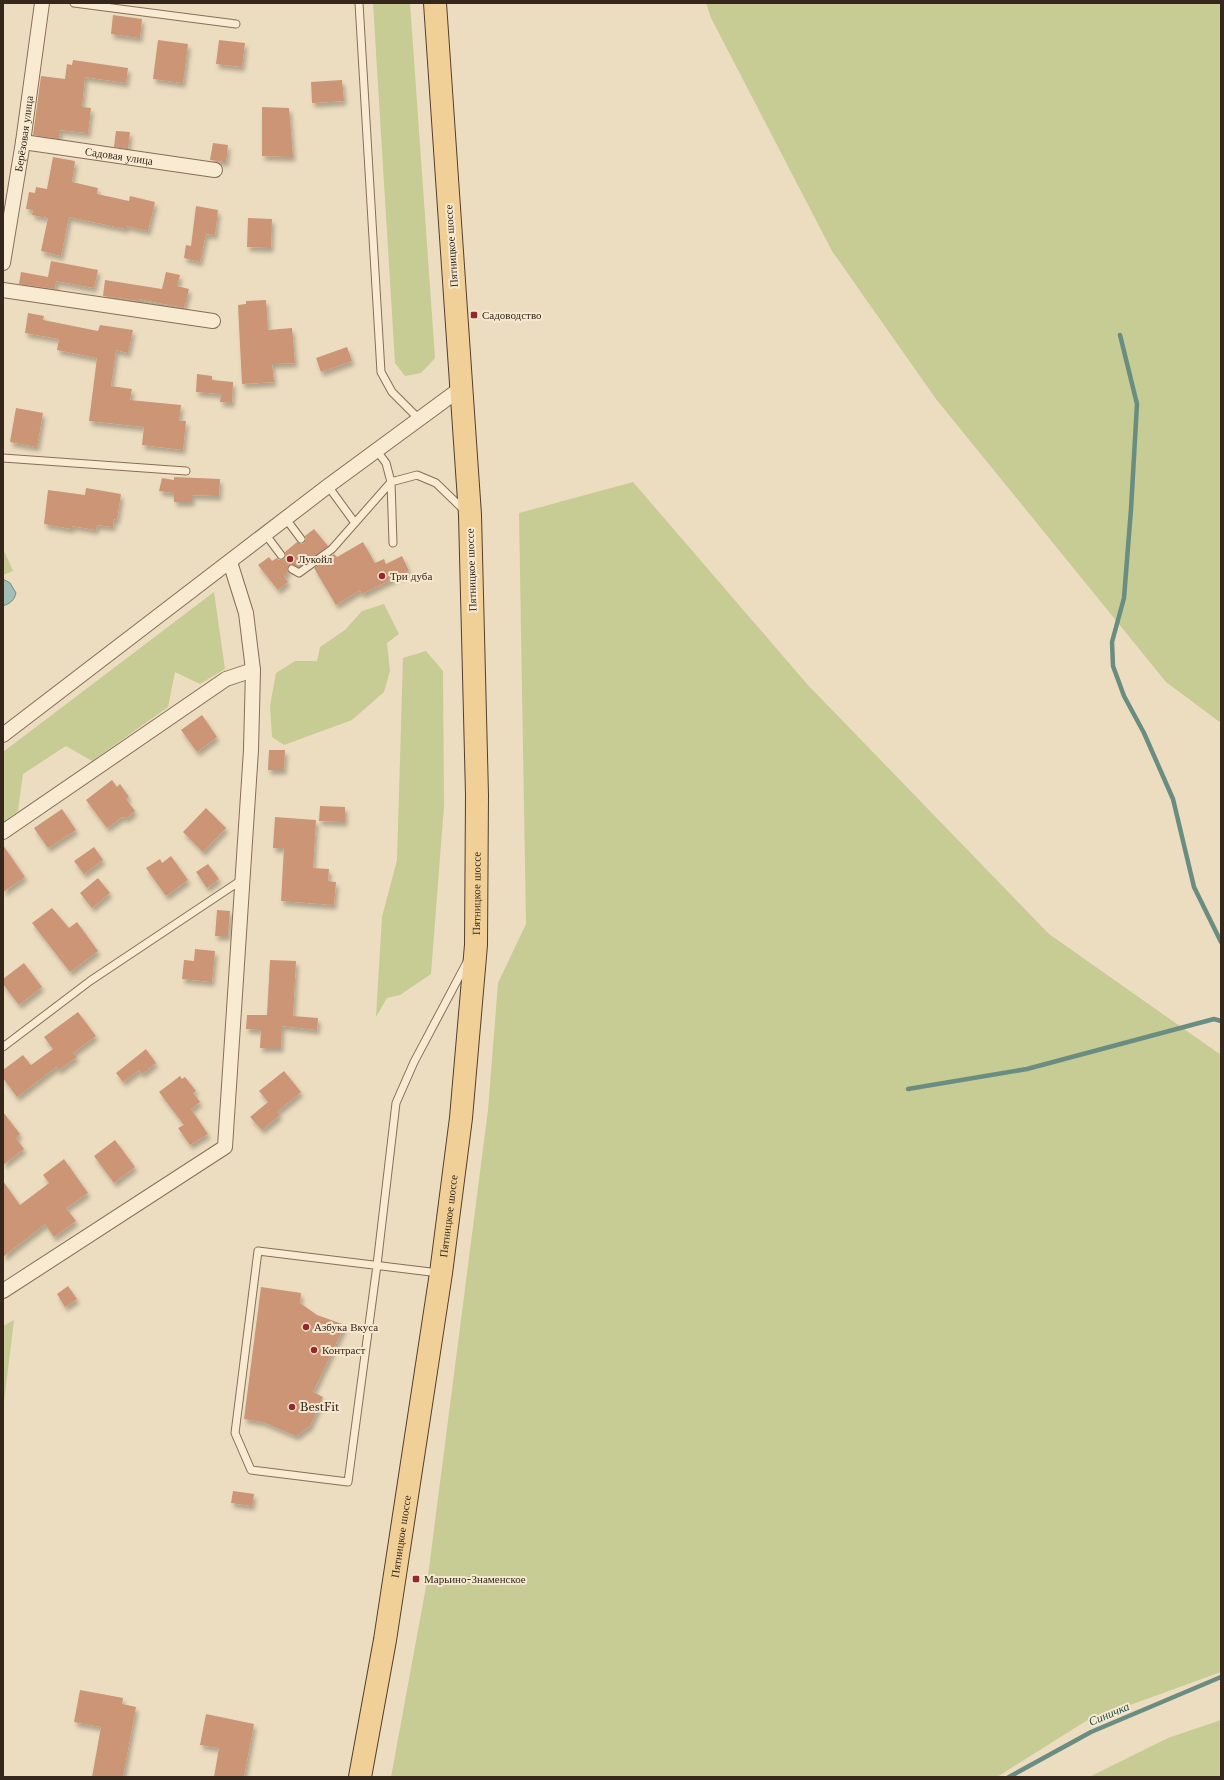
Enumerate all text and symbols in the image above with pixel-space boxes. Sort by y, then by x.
street label: Берёзовая улица [11,95,36,173]
street label: Садовая улица [84,144,154,168]
street label: Пятницкое шоссе [441,204,461,288]
place label: Садоводство [482,308,542,322]
marker: Садоводство [469,310,479,320]
street label: Пятницкое шоссе [463,528,479,612]
place label: Лукойл [298,552,333,566]
marker: Лукойл [285,554,295,564]
place label: Три дуба [390,569,432,583]
marker: Три дуба [377,571,387,581]
street label: Пятницкое шоссе [469,852,484,935]
street label: Пятницкое шоссе [436,1174,461,1258]
place label: Азбука Вкуса [314,1320,378,1334]
marker: Азбука Вкуса [301,1322,311,1332]
place label: Контраст [322,1343,365,1357]
marker: Контраст [309,1345,319,1355]
place label: BestFit [300,1400,340,1414]
marker: BestFit [287,1402,297,1412]
street label: Пятницкое шоссе [388,1494,414,1579]
place label: Марьино-Знаменское [424,1572,526,1586]
marker: Марьино-Знаменское [411,1574,421,1584]
water label: Синичка [1086,1698,1132,1729]

